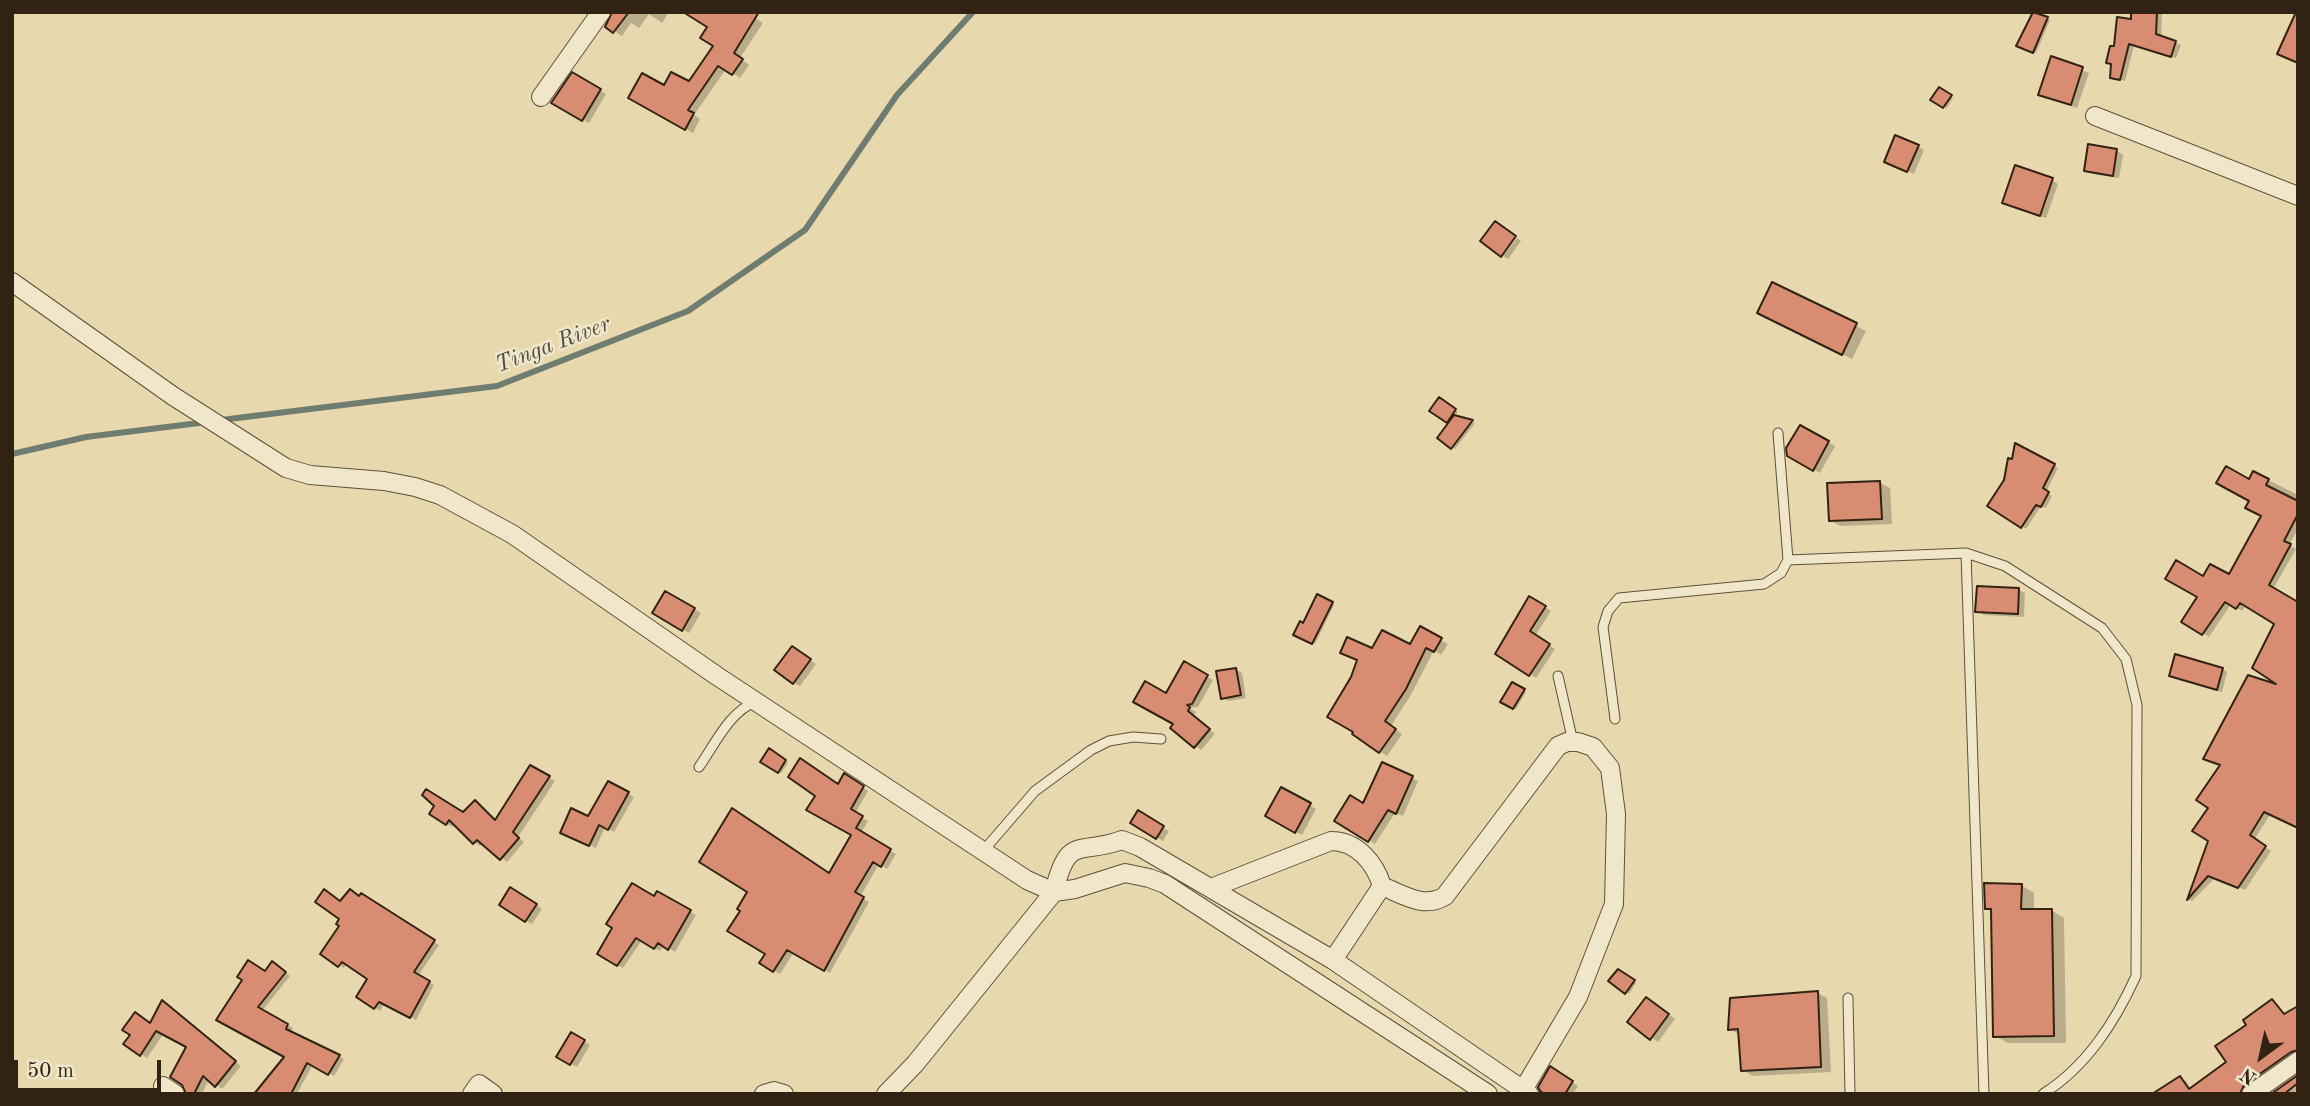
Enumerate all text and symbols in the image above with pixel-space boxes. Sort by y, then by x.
water label: Tinga River [492,310,614,380]
north arrow [2226,1022,2296,1092]
scale bar [18,1046,164,1090]
text: 50 m [27,1061,74,1082]
text: N [2238,1063,2261,1087]

